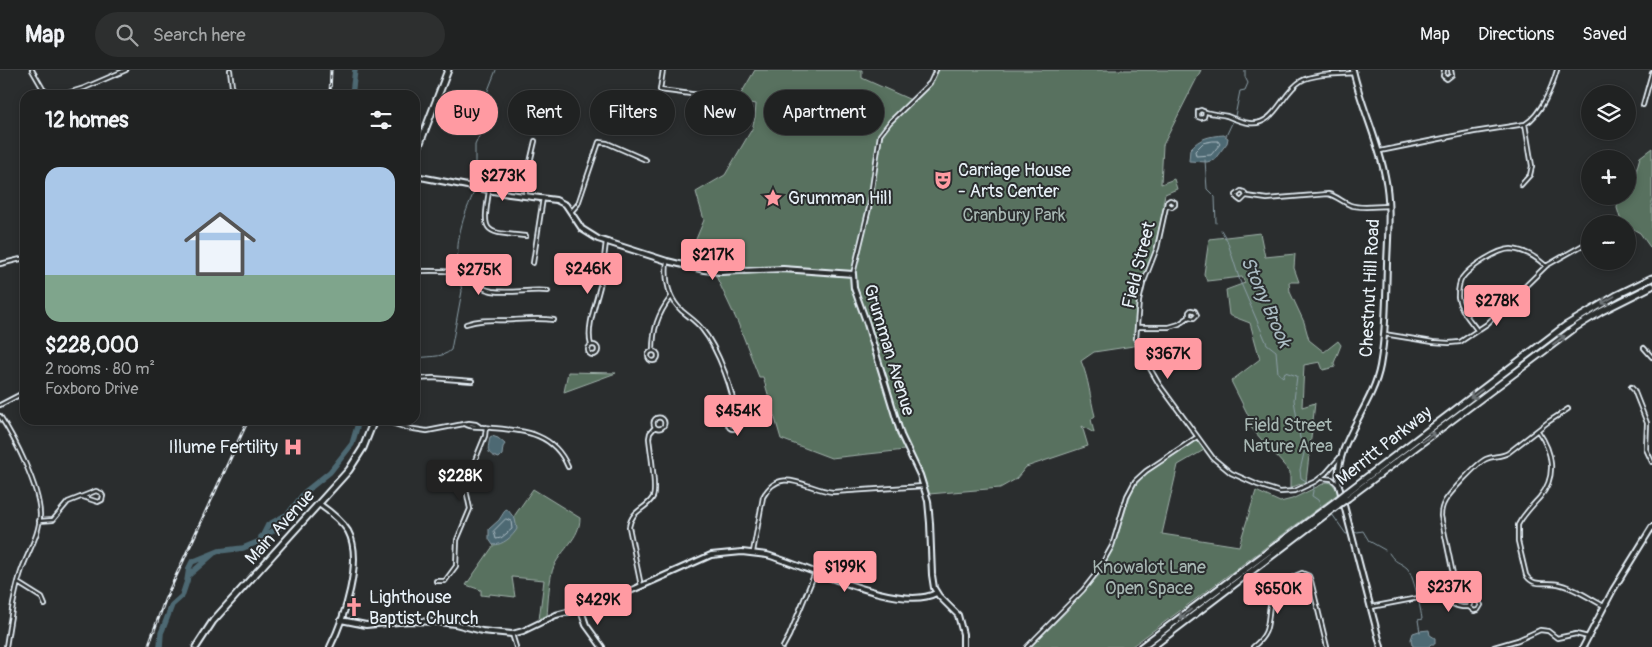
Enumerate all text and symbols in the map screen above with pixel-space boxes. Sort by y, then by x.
search box [95,12,445,57]
text: Map [25,20,65,49]
icon: search [113,21,141,49]
text: Search here [153,23,246,47]
text: Map [1420,23,1450,46]
text: Directions [1478,23,1554,46]
text: Saved [1582,23,1627,46]
map controls [1581,85,1636,270]
button: layers [1581,85,1636,140]
chip: Buy [435,90,498,135]
chip: Rent [508,90,580,135]
chip: Filters [590,90,675,135]
chip: New [685,90,754,135]
chip: Apartment [764,90,884,135]
icon: filters [367,106,395,134]
text: 12 homes [45,107,128,134]
button: + [1581,150,1636,205]
place label: Carriage House - Arts Center [958,159,1071,203]
pin: $273K [468,160,538,202]
text: $273K [481,166,525,186]
theatre icon: Carriage House - Arts Center [932,169,954,191]
place icon: Grumman Hill [762,187,784,209]
place label: Grumman Hill [788,187,892,210]
icon: home [175,199,265,289]
park label: Cranbury Park [963,204,1066,227]
button: − [1581,215,1636,270]
street label: Field Street [1117,218,1161,311]
street label: Chestnut Hill Road [1355,218,1385,358]
pin: $217K [678,238,748,281]
text: $217K [692,245,734,265]
pin: $246K [553,252,623,295]
water label: Stony Brook [1235,253,1298,353]
pin: $275K [444,254,514,296]
text: $246K [565,259,611,279]
text: $275K [457,260,501,280]
street label: Grumman Avenue [858,282,920,419]
pin: $278K [1462,284,1532,327]
text: $278K [1475,291,1519,311]
one-way arrow [1602,295,1616,305]
text: $228,000 [45,332,139,359]
one-way arrow [1552,334,1565,345]
pin: $367K [1133,338,1203,380]
text: $367K [1146,344,1190,364]
text: 2 rooms · 80 m² [45,359,155,379]
text: Foxboro Drive [45,379,138,399]
one-way arrow [1470,388,1483,399]
pin: $454K [703,394,773,437]
text: $454K [715,401,761,421]
street label: Merritt Parkway [1331,401,1437,491]
park label: Field Street Nature Area [1243,414,1333,458]
one-way arrow [1422,432,1435,443]
place label: Illume Fertility [169,436,278,459]
hospital icon: Illume Fertility [282,436,304,458]
pin: $228K [425,460,495,502]
text: $228K [438,466,482,486]
street label: Main Avenue [240,484,320,570]
pin: $199K [810,550,880,593]
park label: Knowalot Lane Open Space [1092,556,1206,600]
text: $199K [824,557,866,577]
pin: $237K [1414,570,1484,613]
pin: $650K [1243,572,1313,615]
text: $237K [1427,577,1471,597]
text: $650K [1254,579,1302,599]
pin: $429K [563,584,633,626]
place label: Lighthouse Baptist Church [369,586,478,630]
text: $429K [576,590,620,610]
church icon: Lighthouse Baptist Church [343,596,365,618]
one-way arrow [1179,608,1192,619]

